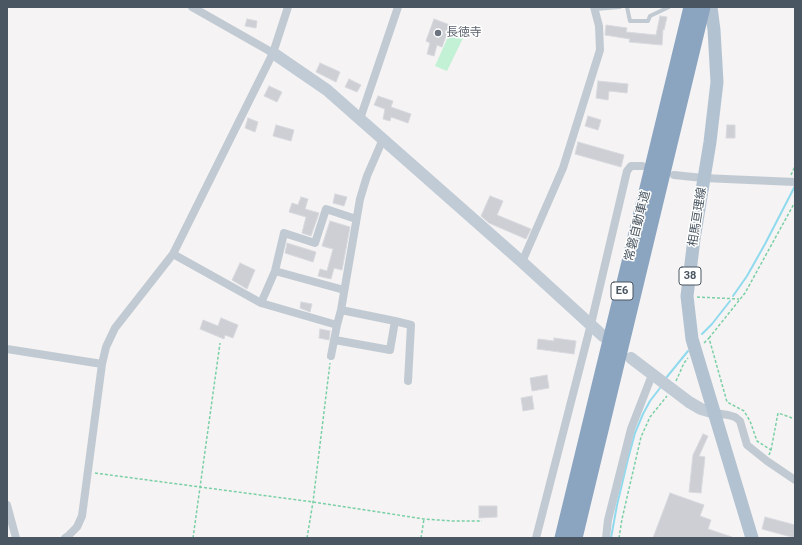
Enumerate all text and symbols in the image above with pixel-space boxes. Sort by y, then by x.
place label: 長徳寺 [446,26,482,40]
marker: 長徳寺 [433,28,443,38]
street label: 相馬亘理線 [686,186,710,248]
street label: 常磐自動車道 [622,189,654,263]
road number: 38 [679,267,701,285]
road number: E6 [611,282,633,300]

